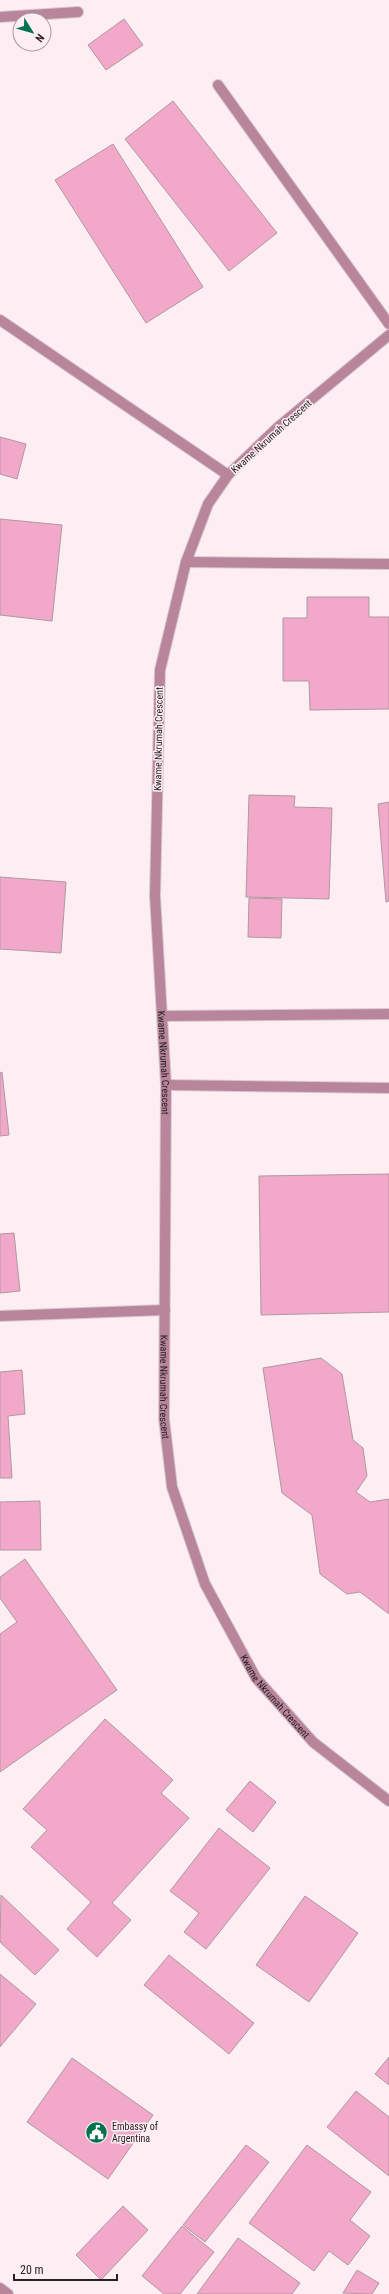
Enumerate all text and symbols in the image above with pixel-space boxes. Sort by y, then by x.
north arrow [12,12,52,52]
text: N [32,31,47,45]
street label: Kwame Nkrumah Crescent [229,397,314,475]
street label: Kwame Nkrumah Crescent [152,687,165,791]
street label: Kwame Nkrumah Crescent [156,1011,171,1115]
street label: Kwame Nkrumah Crescent [158,1335,171,1439]
street label: Kwame Nkrumah Crescent [238,1653,312,1740]
public building icon: Embassy of Argentina [84,2119,110,2145]
place label: Embassy of Argentina [112,2121,159,2144]
scale bar [14,2256,117,2282]
text: 20 m [20,2263,44,2277]

